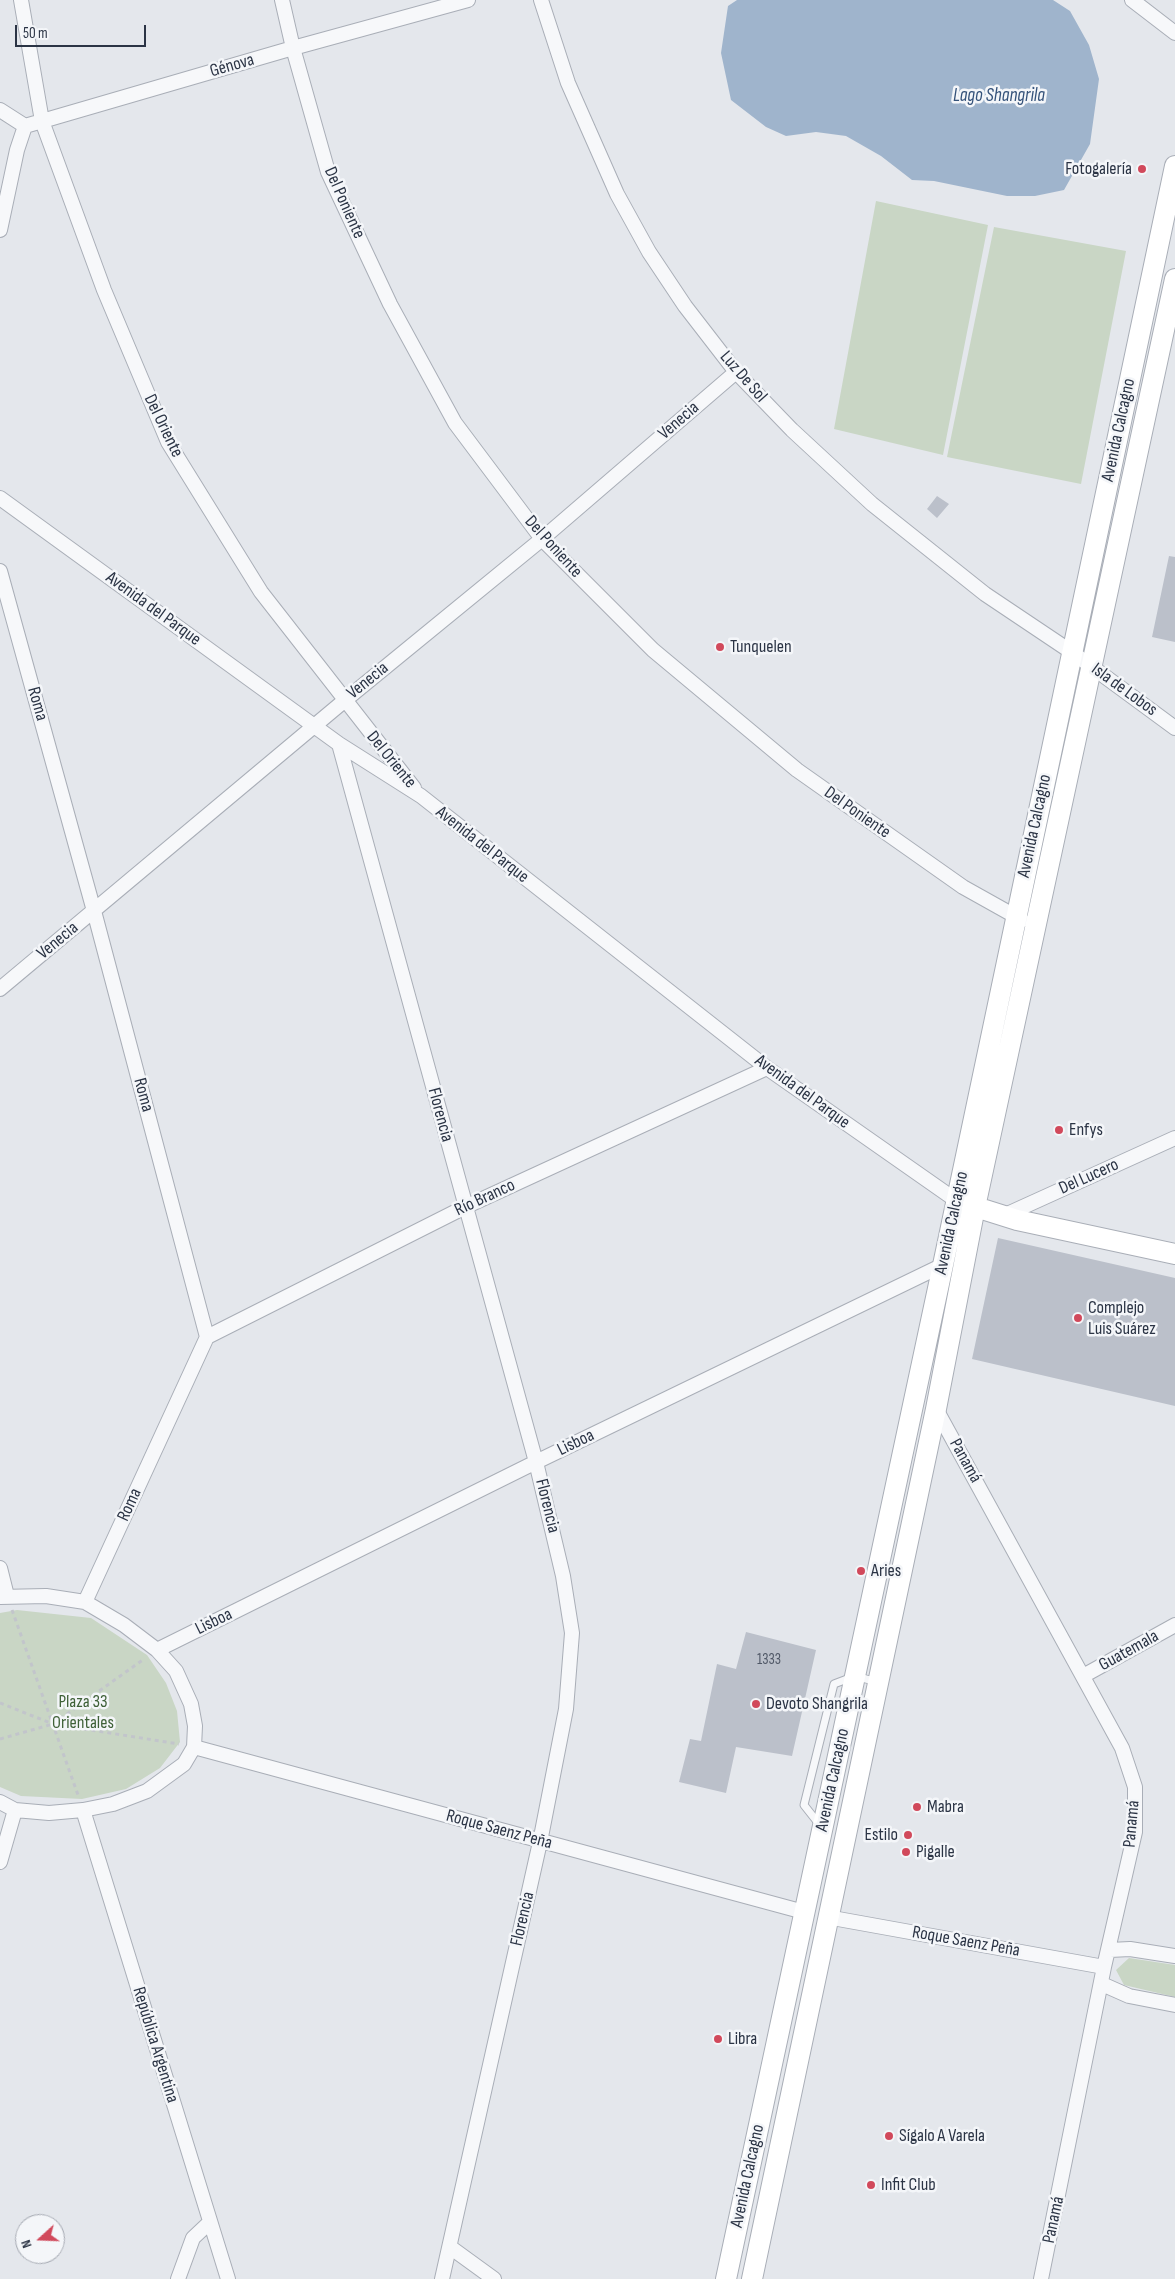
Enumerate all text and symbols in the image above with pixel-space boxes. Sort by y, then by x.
scale bar [18,15,149,47]
text: 50 m [23,24,48,43]
street label: Génova [207,49,257,83]
water label: Lago Shangrila [953,85,1045,107]
place label: Fotogalería [1065,158,1132,180]
marker: Fotogalería [1136,163,1148,175]
street label: Del Poniente [319,164,369,242]
street label: Luz De Sol [715,347,771,407]
street label: Avenida Calcagno [1098,376,1140,484]
street label: Del Oriente [139,391,187,461]
street label: Venecia [654,397,704,445]
street label: Del Poniente [520,512,586,582]
street label: Avenida del Parque [101,567,205,651]
place label: Tunquelen [730,636,792,658]
marker: Tunquelen [714,641,726,653]
street label: Venecia [343,658,393,704]
street label: Isla de Lobos [1087,659,1161,721]
street label: Roma [22,685,52,723]
street label: Del Oriente [361,727,421,793]
street label: Avenida Calcagno [1014,772,1056,880]
street label: Del Poniente [820,782,894,844]
street label: Avenida del Parque [431,802,533,888]
street label: Venecia [33,918,83,964]
street label: Avenida del Parque [750,1050,854,1134]
street label: Roma [128,1076,158,1114]
street label: Florencia [422,1086,458,1144]
place label: Enfys [1069,1119,1103,1141]
marker: Enfys [1053,1124,1065,1136]
street label: Del Lucero [1056,1154,1122,1200]
street label: Avenida Calcagno [931,1169,973,1277]
street label: Río Branco [451,1175,519,1221]
place label: Complejo Luis Suárez [1088,1297,1156,1340]
marker: Complejo Luis Suárez [1072,1312,1084,1324]
street label: Lisboa [554,1425,598,1461]
street label: Panamá [944,1435,986,1487]
street label: Florencia [530,1477,564,1535]
street label: Roma [113,1485,147,1525]
place label: Aries [871,1560,901,1582]
marker: Aries [855,1565,867,1577]
street label: Lisboa [192,1604,236,1640]
street label: Guatemala [1095,1626,1163,1676]
house number: 1333 [757,1651,781,1669]
park label: Plaza 33 Orientales [52,1691,114,1734]
place label: Devoto Shangrila [766,1693,868,1715]
marker: Devoto Shangrila [750,1698,762,1710]
street label: Avenida Calcagno [812,1726,854,1834]
place label: Mabra [927,1796,964,1818]
street label: Panamá [1119,1799,1145,1849]
marker: Mabra [911,1801,923,1813]
street label: Roque Saenz Peña [444,1805,554,1855]
place label: Estilo [864,1824,898,1846]
marker: Estilo [902,1829,914,1841]
place label: Pigalle [916,1841,955,1863]
marker: Pigalle [900,1846,912,1858]
street label: Florencia [506,1890,540,1948]
street label: Roque Saenz Peña [910,1922,1022,1962]
street label: República Argentina [127,1984,183,2106]
place label: Libra [728,2028,757,2050]
marker: Libra [712,2033,724,2045]
street label: Avenida Calcagno [727,2122,769,2230]
place label: Sígalo A Varela [899,2125,985,2147]
marker: Sígalo A Varela [883,2130,895,2142]
place label: Infit Club [881,2174,936,2196]
marker: Infit Club [865,2179,877,2191]
street label: Panamá [1039,2195,1069,2245]
north arrow [15,2214,65,2264]
text: N [17,2238,36,2250]

